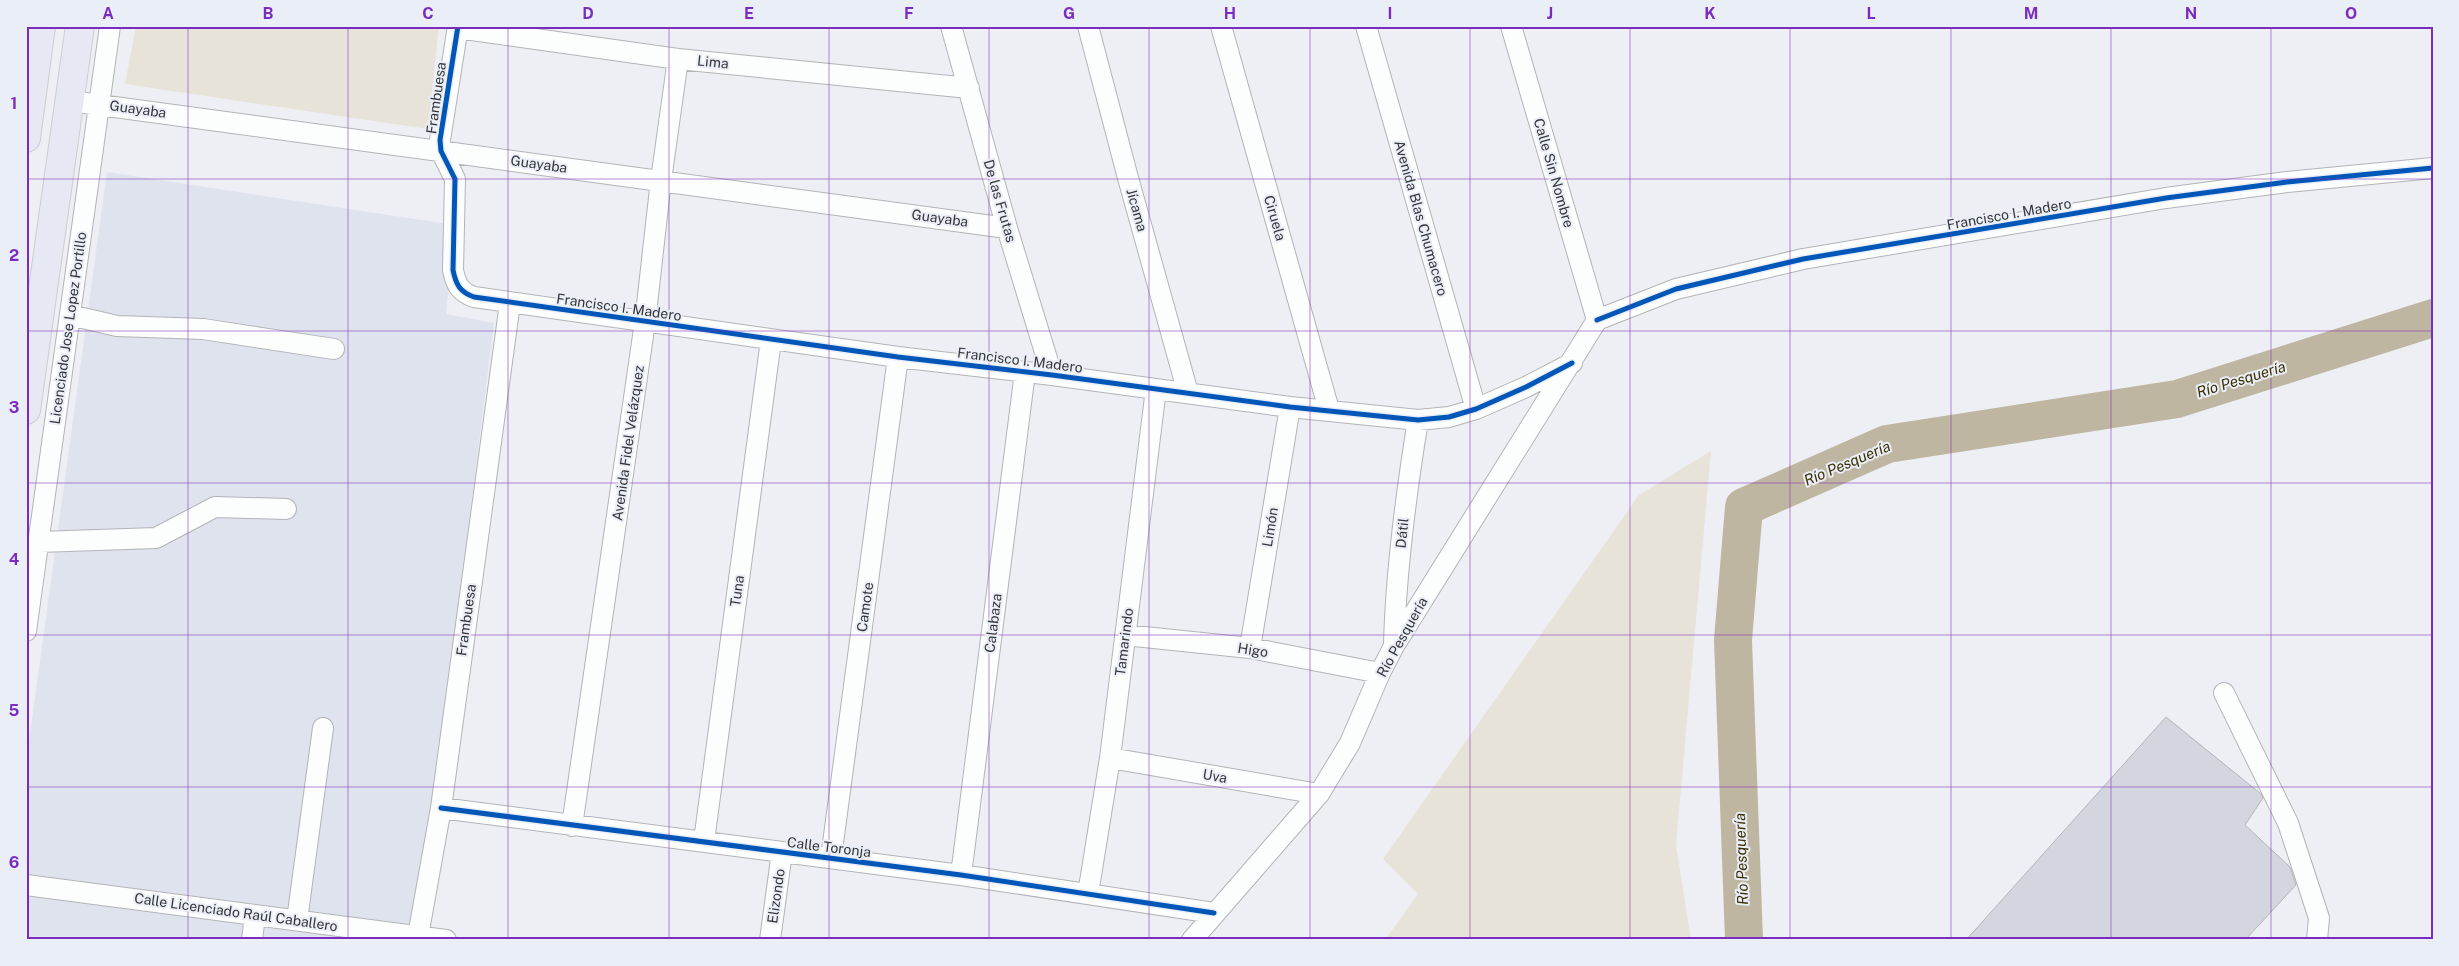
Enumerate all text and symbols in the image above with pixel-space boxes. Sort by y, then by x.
text: A [102,4,114,23]
text: B [263,4,274,23]
text: C [422,4,434,23]
text: D [582,4,594,23]
text: E [744,4,754,23]
text: F [904,4,914,23]
text: G [1063,4,1075,23]
text: H [1224,4,1236,23]
text: I [1388,4,1392,23]
text: J [1547,4,1553,23]
text: K [1704,4,1716,23]
text: L [1866,4,1876,23]
text: M [2024,4,2038,23]
text: N [2185,4,2197,23]
text: O [2345,4,2357,23]
street label: Lima [697,52,729,72]
street label: Frambuesa [423,61,449,135]
text: 1 [11,94,17,113]
street label: Guayaba [109,97,167,121]
street label: Calle Sin Nombre [1531,116,1577,230]
street label: Avenida Blas Chumacero [1391,138,1451,298]
street label: Guayaba [510,152,568,176]
street label: De las Frutas [981,158,1019,244]
street label: Jícama [1123,187,1151,233]
street label: Ciruela [1261,193,1289,243]
street label: Francisco I. Madero [1945,195,2073,233]
street label: Guayaba [911,206,969,230]
street label: Licenciado Jose Lopez Portillo [47,231,89,425]
text: 2 [9,246,19,265]
street label: Francisco I. Madero [555,290,683,324]
street label: Francisco I. Madero [956,344,1084,376]
water label: Río Pesquería [2194,357,2288,401]
street label: Avenida Fidel Velázquez [609,364,647,522]
text: 3 [9,398,19,417]
water label: Río Pesquería [1801,437,1893,489]
street label: Limón [1259,506,1281,548]
street label: Dátil [1392,517,1412,549]
text: 4 [9,550,20,569]
street label: Tuna [727,574,747,608]
street label: Camote [854,581,876,633]
street label: Frambuesa [453,583,479,657]
street label: Calabaza [981,592,1005,654]
street label: Río Pesquería [1373,594,1431,680]
street label: Tamarindo [1112,607,1136,677]
street label: Higo [1237,640,1269,660]
text: 5 [9,701,20,720]
street label: Uva [1202,766,1228,786]
water label: Río Pesquería [1731,813,1751,905]
street label: Calle Toronja [786,834,872,860]
text: 6 [9,853,19,872]
street label: Elizondo [764,868,788,924]
street label: Calle Licenciado Raúl Caballero [133,890,339,934]

